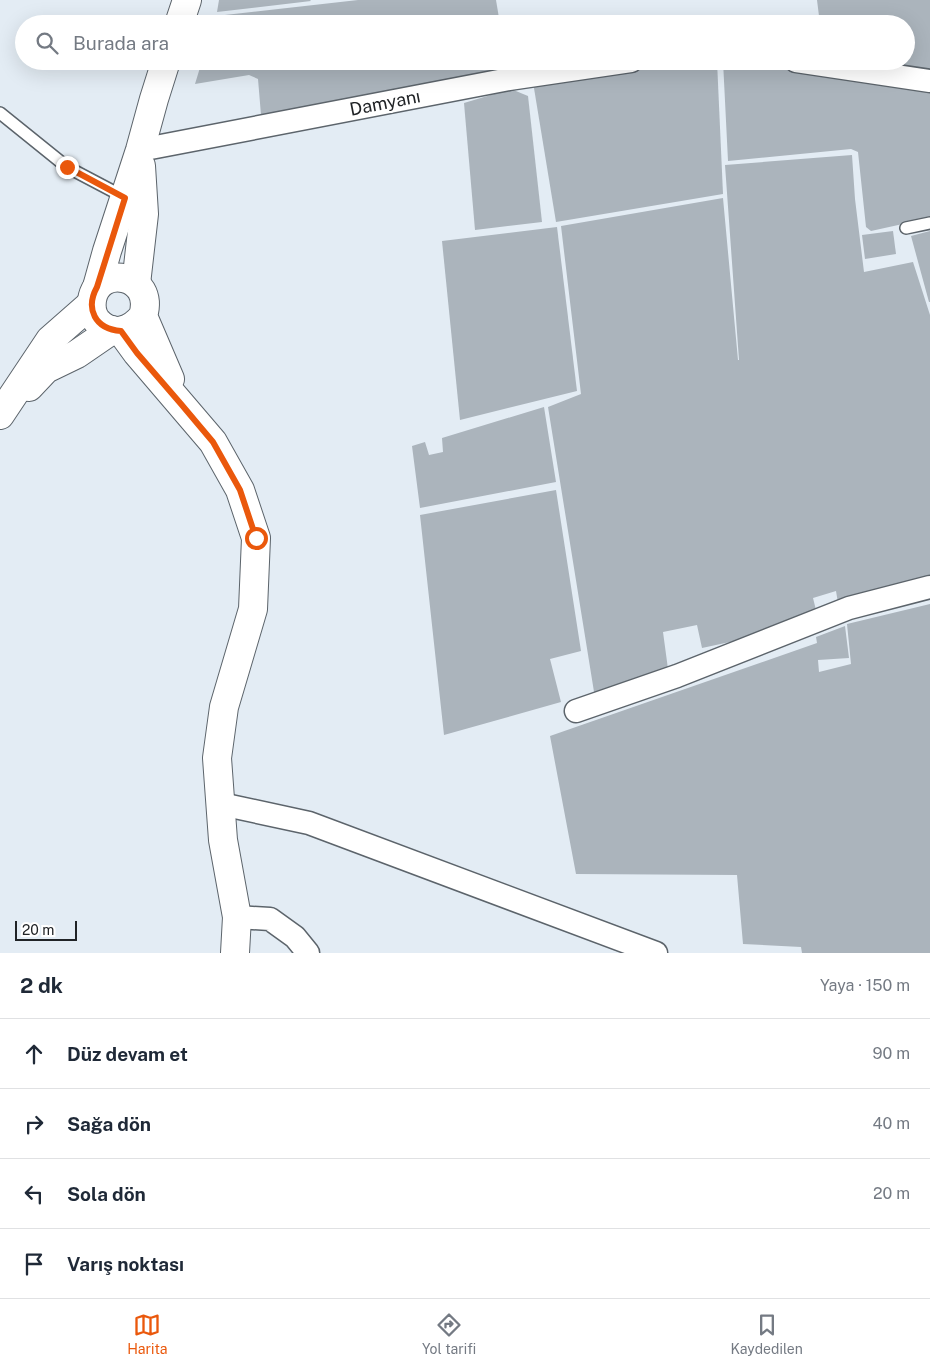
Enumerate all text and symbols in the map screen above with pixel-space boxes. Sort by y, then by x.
search box [15,15,915,70]
icon: search [33,29,61,57]
text: Burada ara [73,32,169,54]
street label: Damyanı [348,85,422,120]
route end [56,156,79,179]
route start [245,527,268,550]
scale bar [15,918,78,941]
text: 20 m [22,922,54,938]
text: 2 dk [20,973,63,998]
text: Yaya · 150 m [820,976,910,995]
icon: ahead [20,1040,48,1068]
text: Düz devam et [67,1043,188,1065]
text: 90 m [873,1044,910,1063]
icon: right [20,1110,48,1138]
text: Sağa dön [67,1113,151,1135]
text: 40 m [872,1114,910,1133]
icon: left [20,1180,48,1208]
text: Sola dön [67,1183,146,1205]
text: 20 m [873,1184,910,1203]
icon: arrive [20,1250,48,1278]
text: Varış noktası [67,1253,184,1275]
tab: Harita [127,1311,168,1357]
tab: Yol tarifi [422,1311,476,1357]
tab: Kaydedilen [730,1311,803,1357]

